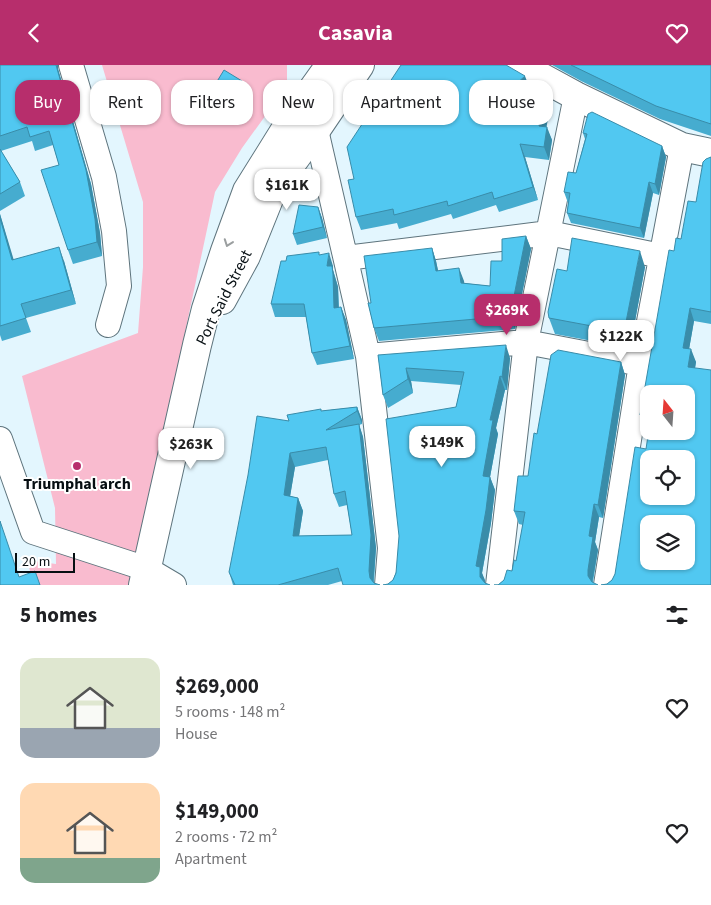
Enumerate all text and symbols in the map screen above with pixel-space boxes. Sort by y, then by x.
text: Casavia [318,17,393,49]
icon: back [20,19,48,47]
icon: heart [663,19,691,47]
chip: Buy [15,80,80,125]
chip: Rent [90,80,161,125]
chip: Filters [171,80,253,125]
chip: New [263,80,333,125]
chip: Apartment [343,80,459,125]
chip: House [469,80,553,125]
pin: $161K [252,169,322,211]
text: $161K [265,174,309,196]
one-way arrow [224,238,234,246]
street label: Port Said Street [190,246,258,349]
pin: $269K [472,293,542,336]
text: $269K [485,299,529,321]
pin: $122K [586,319,656,362]
text: $122K [599,325,643,347]
north arrow [640,385,695,440]
map controls [640,385,695,570]
pin: $149K [407,425,477,468]
pin: $263K [156,427,226,470]
text: $149K [420,431,464,453]
text: $263K [169,433,213,455]
button: locate [640,450,695,505]
marker: Triumphal arch [71,460,83,472]
place label: Triumphal arch [23,473,131,495]
button: layers [640,515,695,570]
scale bar [15,550,75,573]
text: 20 m [22,552,50,572]
text: 5 homes [20,600,97,630]
icon: filters [663,601,691,629]
text: $269,000 [175,671,259,701]
icon: home [60,678,120,738]
icon: heart [663,694,691,722]
text: 5 rooms · 148 m² [175,701,285,723]
text: House [175,723,217,745]
text: $149,000 [175,796,259,826]
icon: home [60,803,120,863]
icon: heart [663,819,691,847]
text: 2 rooms · 72 m² [175,826,277,848]
text: Apartment [175,848,247,870]

